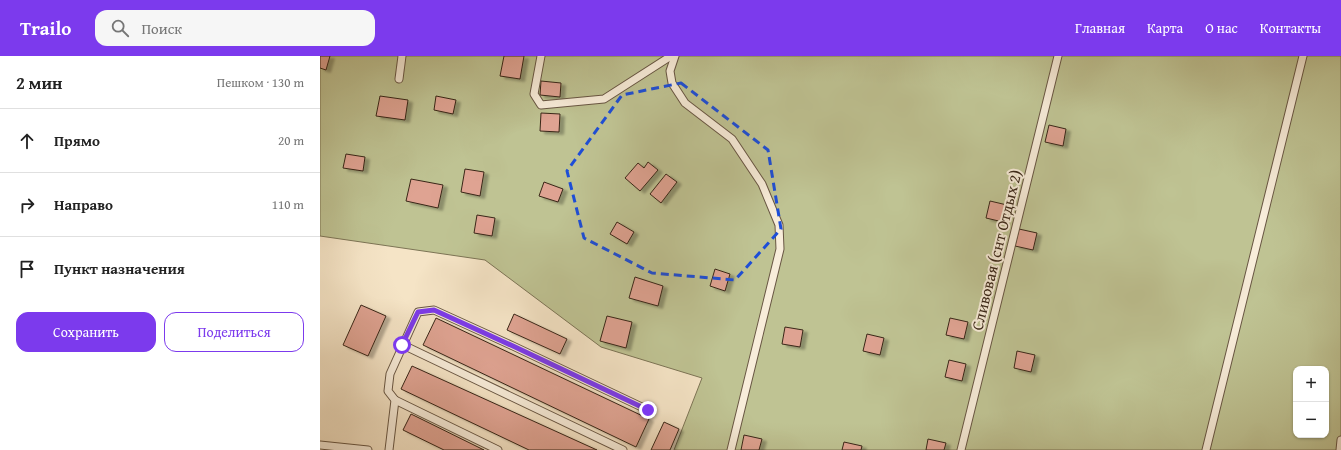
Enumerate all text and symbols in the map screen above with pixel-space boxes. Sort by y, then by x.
search box [95,10,375,46]
text: Trailo [20,14,71,42]
icon: search [109,17,131,39]
text: Поиск [141,18,182,39]
text: Главная [1075,18,1125,38]
text: Карта [1147,18,1183,38]
text: О нас [1205,18,1238,38]
text: Контакты [1260,18,1321,38]
text: 2 мин [16,70,62,95]
text: Пешком · 130 m [217,73,304,92]
icon: ahead [16,130,38,152]
text: Прямо [54,130,100,151]
text: 20 m [278,131,304,150]
street label: Сливовая (снт Отдых 2) [964,167,1028,333]
icon: right [16,194,38,216]
text: Направо [54,194,113,215]
text: 110 m [272,195,304,214]
icon: arrive [16,258,38,280]
text: Пункт назначения [54,258,185,279]
button: Сохранить [16,312,156,352]
button: Поделиться [164,312,304,352]
route start [393,336,411,354]
map controls [1293,366,1329,438]
button: + [1293,366,1329,402]
route end [639,401,657,419]
button: − [1293,402,1329,438]

